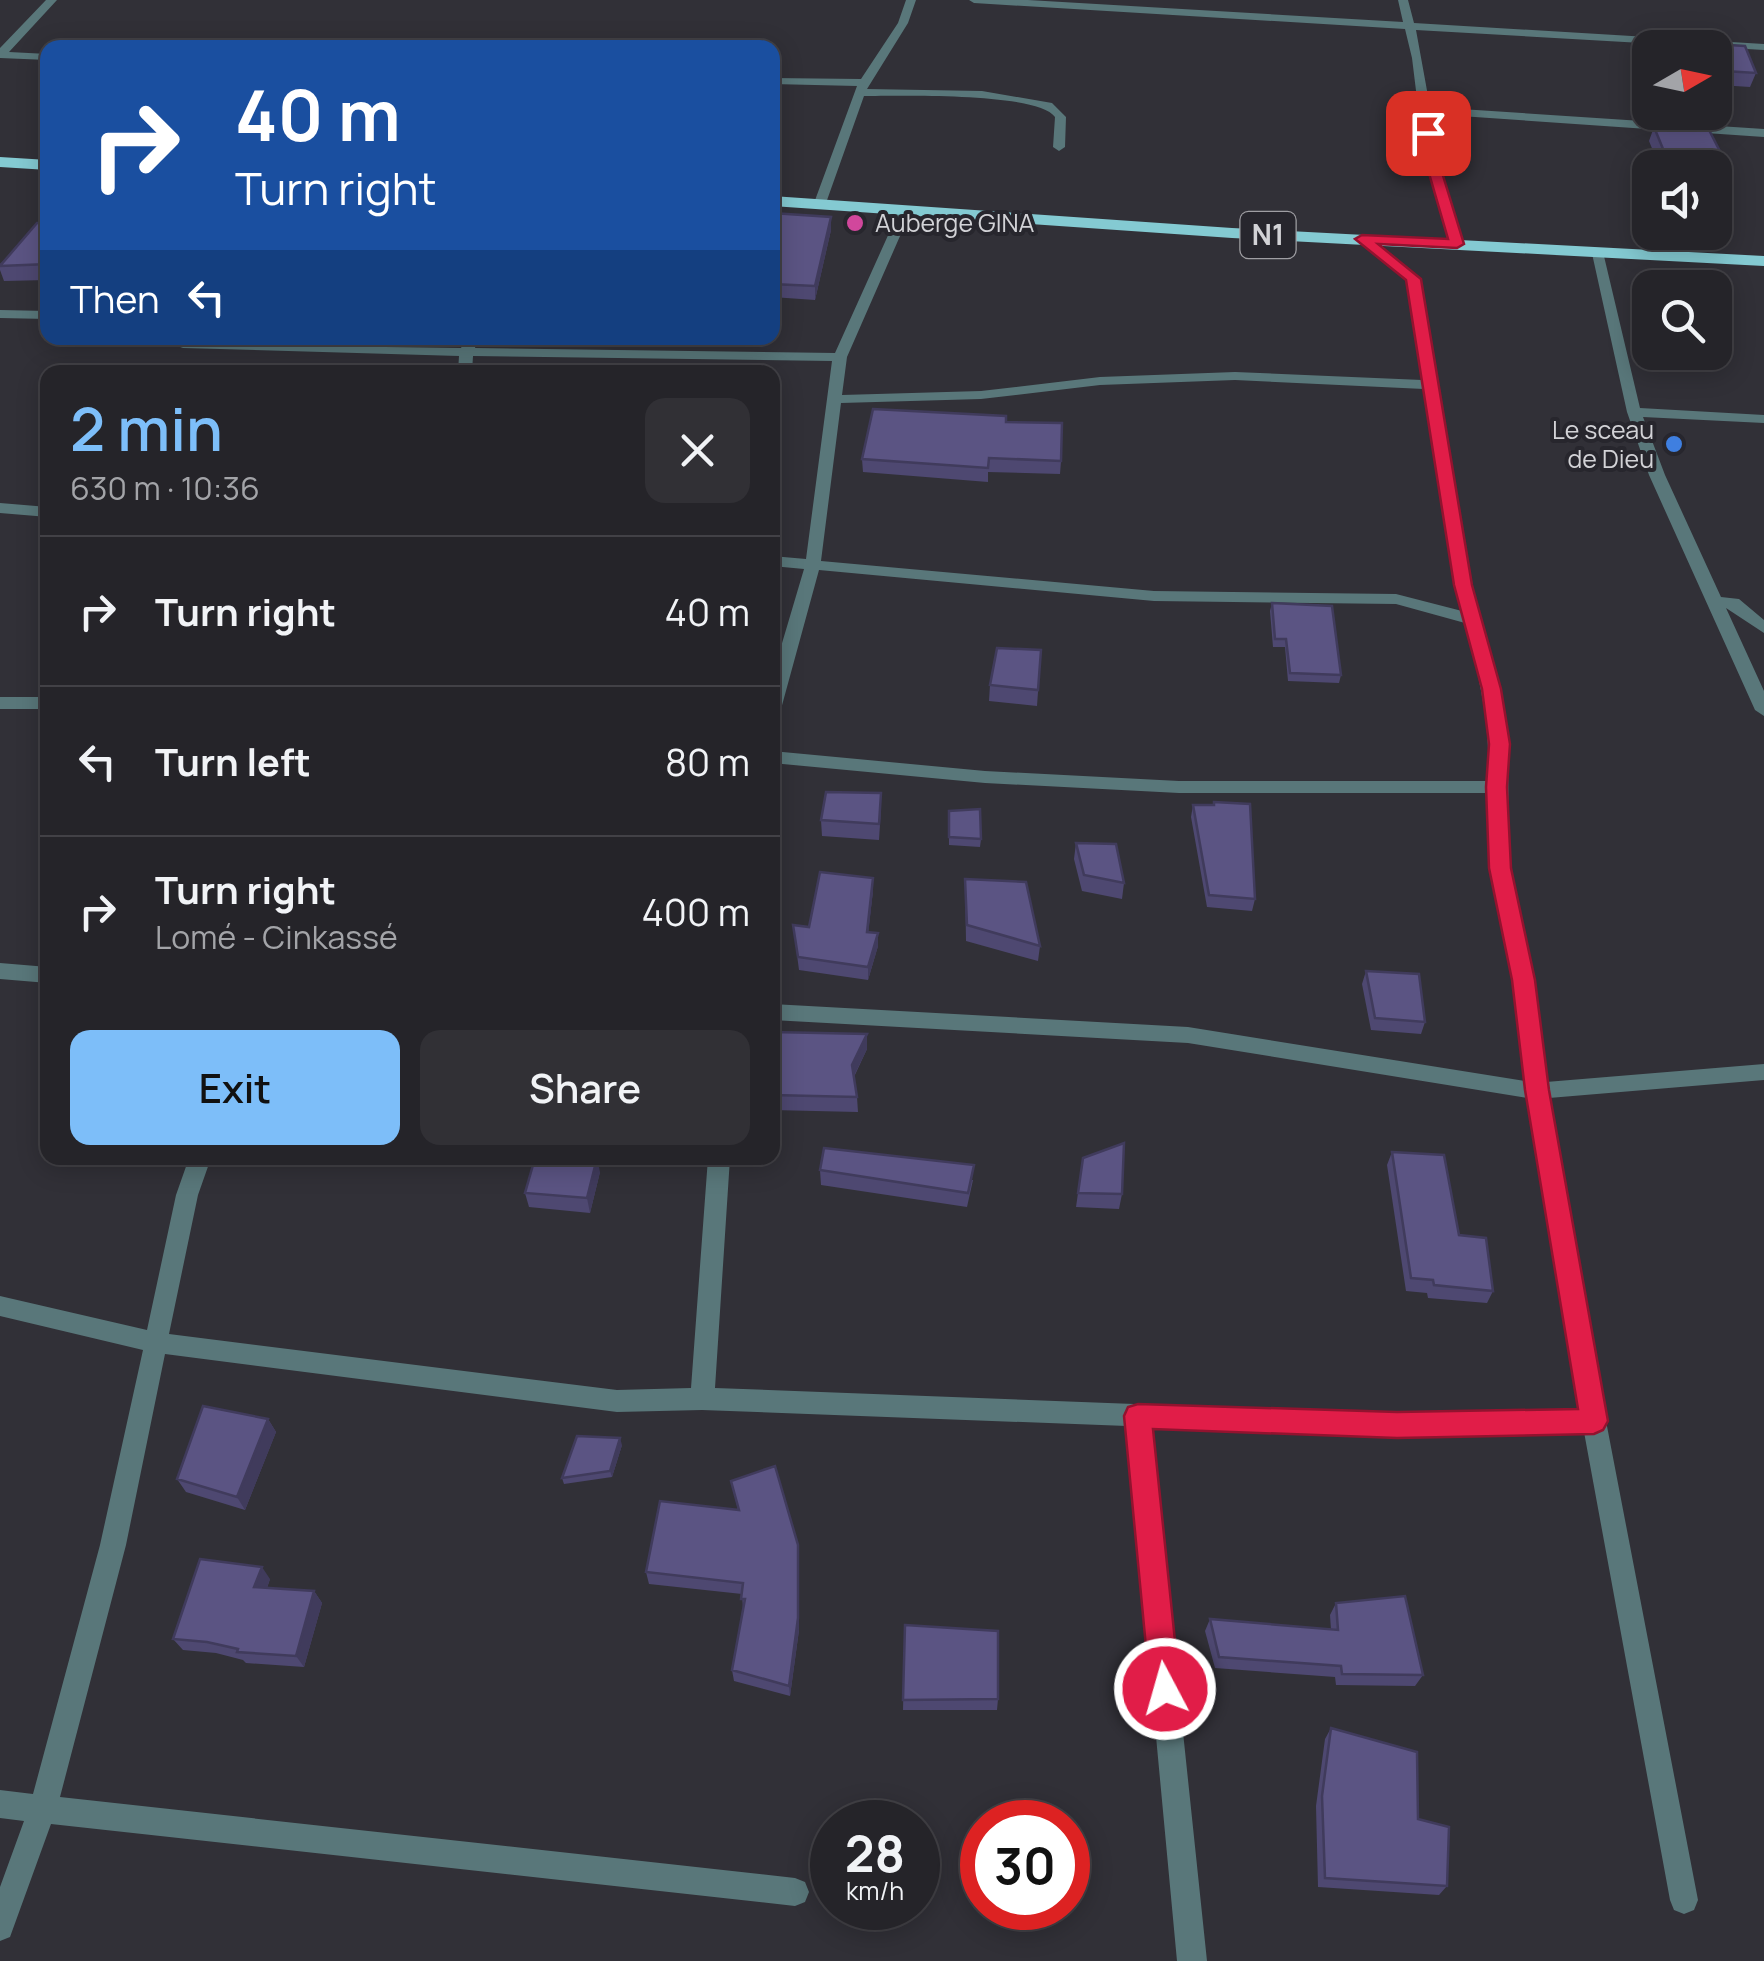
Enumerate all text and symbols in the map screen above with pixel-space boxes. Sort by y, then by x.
north arrow [1632,30,1732,130]
map controls [1632,30,1732,370]
text: 40 m [235,66,401,162]
icon: right [70,80,200,210]
pin [1386,91,1471,176]
icon: arrive [1401,106,1456,161]
button: sound [1632,150,1732,250]
text: Turn right [235,157,436,219]
place label: Auberge GINA [875,205,1035,240]
marker: Auberge GINA [844,212,866,234]
road number: N1 [1240,212,1296,258]
icon: left [179,270,234,325]
button: search [1632,270,1732,370]
text: Then [70,272,159,324]
text: 2 min [70,387,223,469]
button: close [645,398,750,503]
place label: Le sceau de Dieu [1552,412,1654,476]
marker: Le sceau de Dieu [1663,433,1685,455]
text: 630 m · 10:36 [70,466,260,510]
icon: right [70,584,125,639]
text: Turn right [155,585,336,637]
text: 40 m [665,585,750,637]
icon: left [70,734,125,789]
text: Turn left [155,735,311,787]
text: 80 m [665,735,750,787]
text: Turn right [155,863,336,915]
icon: right [70,884,125,939]
text: 400 m [641,885,750,937]
text: Lomé - Cinkassé [155,915,398,959]
button: Exit [70,1030,400,1145]
button: Share [420,1030,750,1145]
position arrow [1113,1637,1217,1741]
speed limit sign: 30 [960,1800,1090,1930]
text: 28 [845,1819,905,1887]
text: km/h [846,1873,904,1908]

